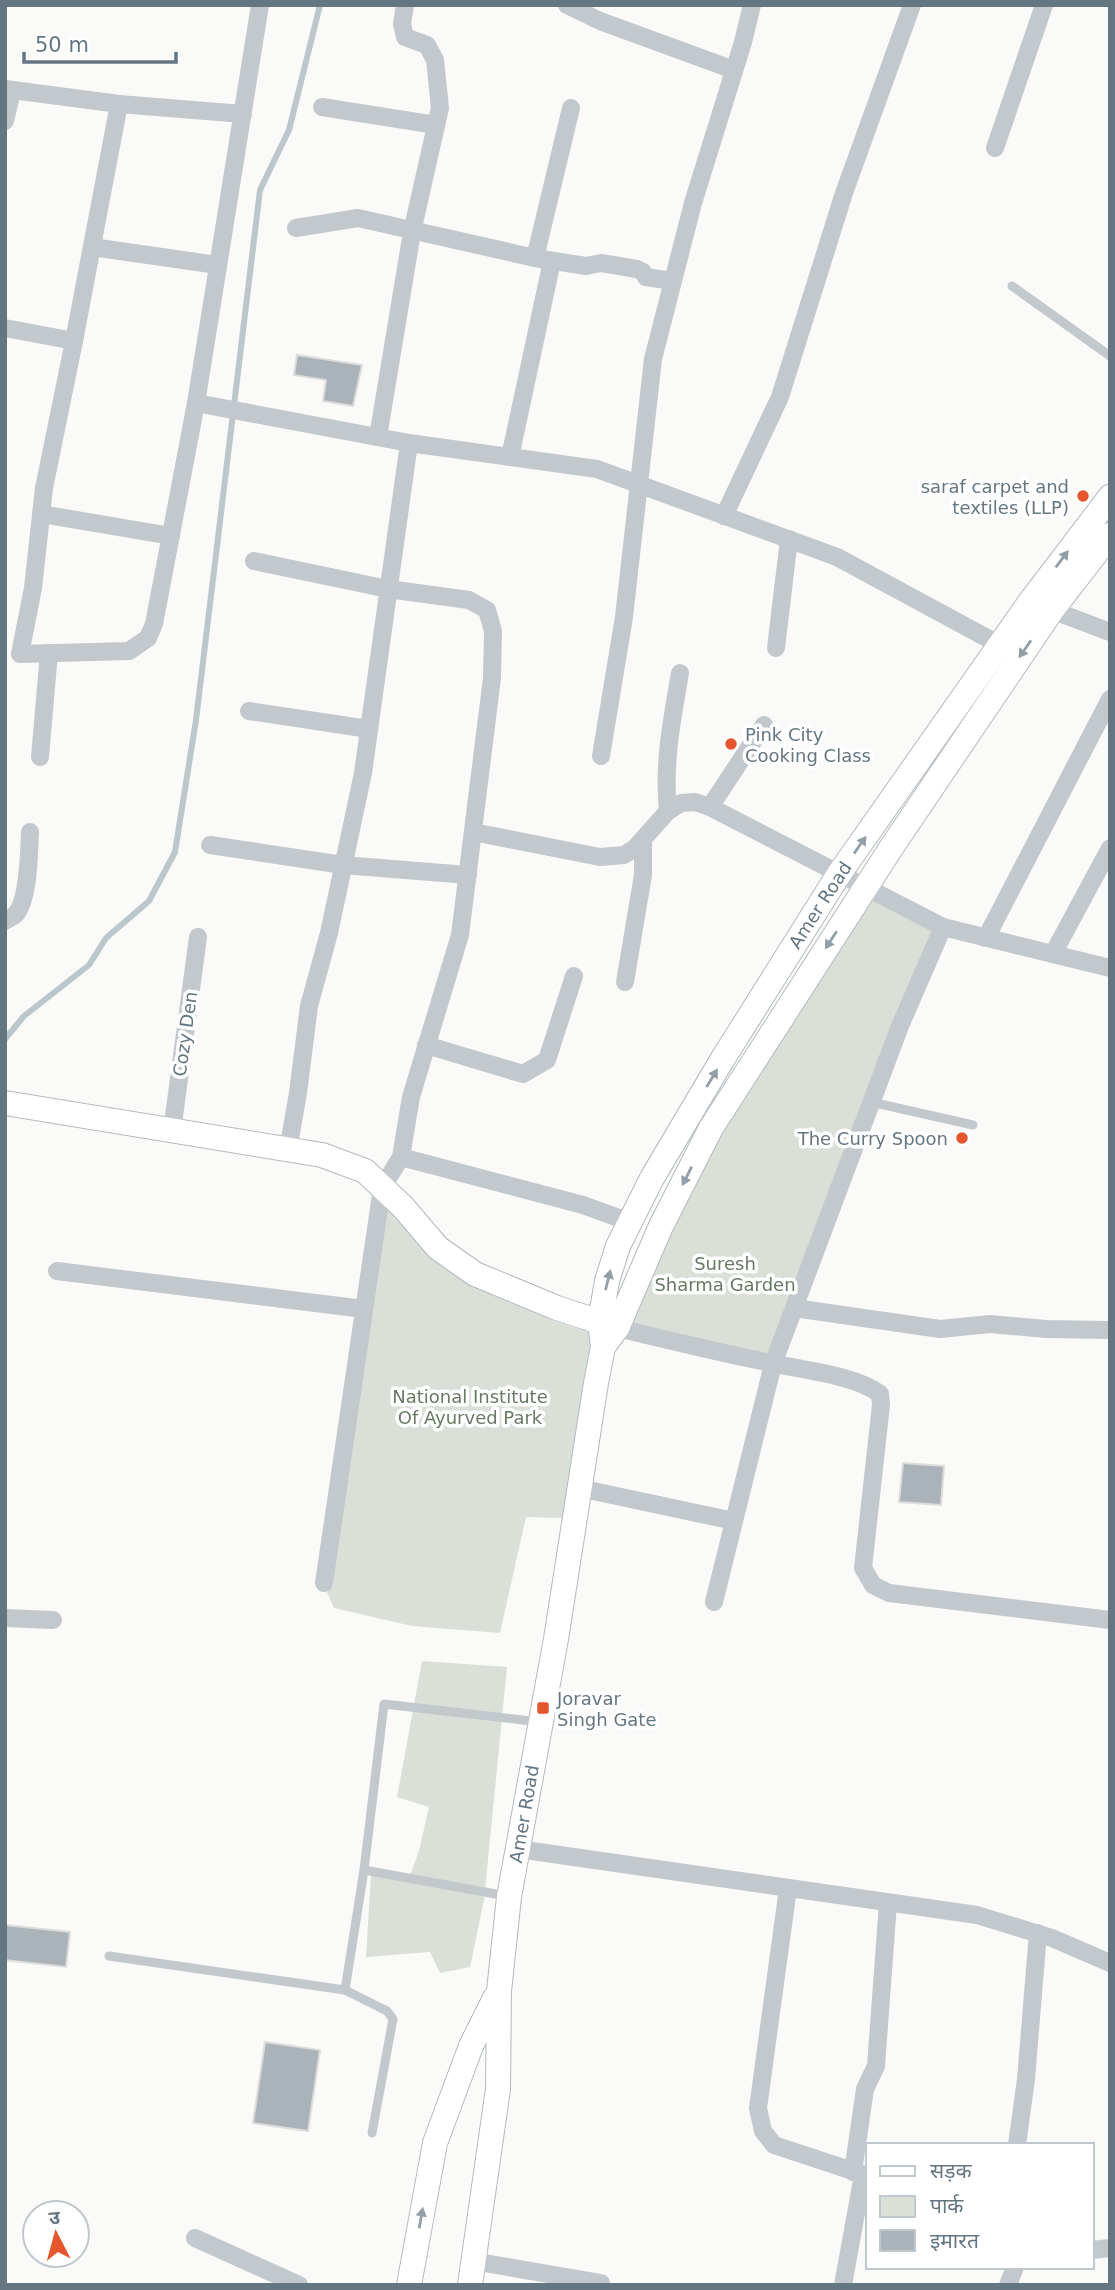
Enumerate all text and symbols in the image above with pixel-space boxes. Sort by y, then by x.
scale bar [24,21,177,65]
text: 50 m [35,33,89,57]
place label: saraf carpet and textiles (LLP) [921,476,1069,518]
marker: saraf carpet and textiles (LLP) [1075,488,1091,504]
one-way arrow [1055,550,1069,568]
one-way arrow [1018,640,1032,658]
place label: Pink City Cooking Class [745,724,871,766]
marker: Pink City Cooking Class [723,736,739,752]
one-way arrow [853,836,867,854]
street label: Amer Road [784,858,856,952]
one-way arrow [824,930,837,949]
street label: Cozy Den [169,990,201,1078]
one-way arrow [705,1069,718,1088]
place label: The Curry Spoon [797,1128,948,1149]
marker: The Curry Spoon [954,1130,970,1146]
one-way arrow [681,1166,692,1186]
park label: Suresh Sharma Garden [654,1253,796,1295]
one-way arrow [603,1269,614,1291]
park label: National Institute Of Ayurved Park [392,1386,548,1428]
place label: Joravar Singh Gate [556,1688,657,1730]
marker: Joravar Singh Gate [535,1700,551,1716]
street label: Amer Road [505,1763,543,1865]
legend [866,2143,1094,2269]
text: सड़क [930,2159,972,2183]
text: पार्क [930,2194,964,2218]
north arrow [21,2199,91,2269]
text: उ [48,2205,62,2229]
one-way arrow [416,2207,427,2229]
text: इमारत [930,2229,980,2253]

